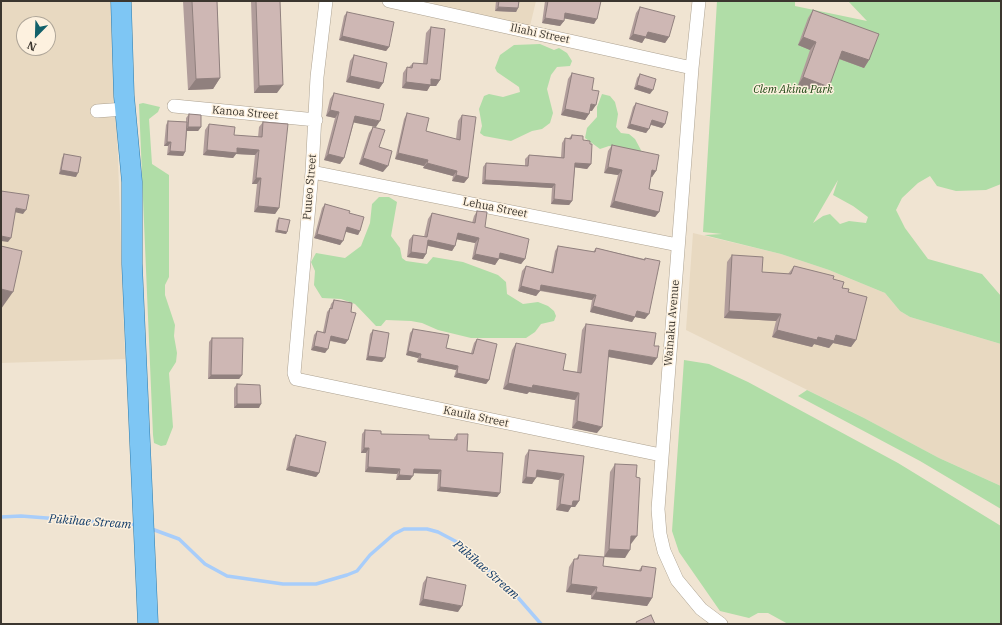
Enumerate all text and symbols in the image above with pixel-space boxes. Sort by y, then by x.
north arrow [16,16,56,56]
street label: Iliahi Street [509,21,571,47]
text: N [25,38,38,54]
park label: Clem Akina Park [753,83,833,97]
street label: Kanoa Street [211,104,279,122]
street label: Puueo Street [301,154,319,220]
street label: Lehua Street [462,195,528,221]
street label: Wainaku Avenue [662,279,682,367]
street label: Kauila Street [442,404,510,430]
water label: Pūkīhae Stream [48,512,132,532]
water label: Pūkīhae Stream [450,537,522,603]

